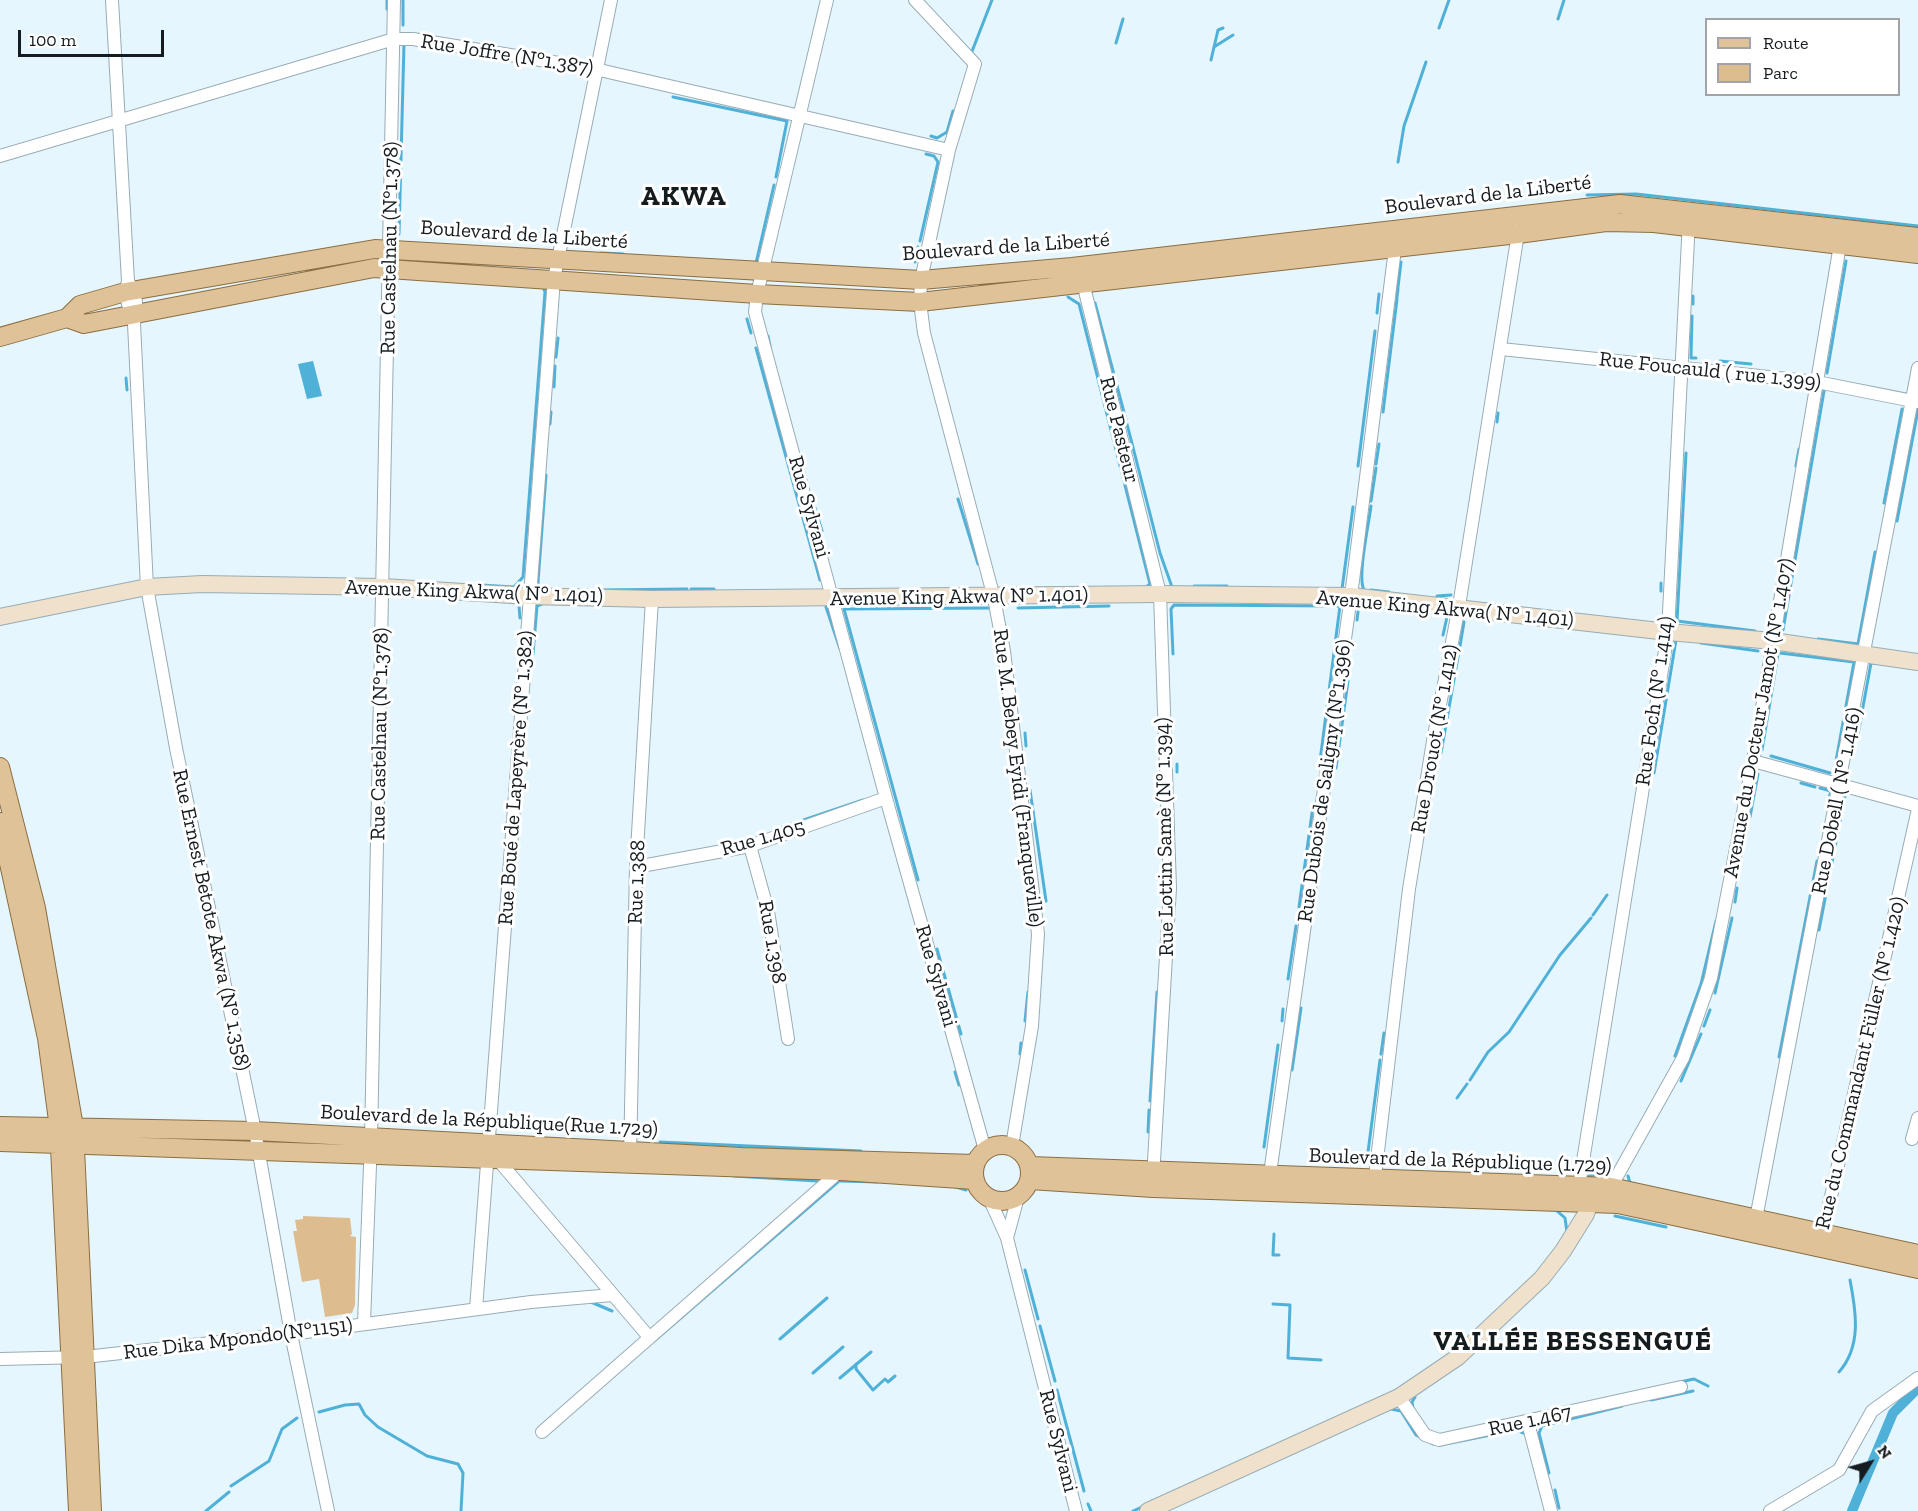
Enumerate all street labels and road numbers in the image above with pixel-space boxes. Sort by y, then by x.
street label: Rue Joffre (N°1.387) [419,29,595,81]
street label: Rue Castelnau (N°1.378) [376,141,404,355]
street label: Boulevard de la Liberté [1383,170,1593,220]
street label: Boulevard de la Liberté [419,215,629,255]
street label: Boulevard de la Liberté [901,227,1111,267]
street label: Rue Foucauld ( rue 1.399) [1598,347,1822,395]
street label: Rue Pasteur [1094,374,1144,486]
street label: Rue Sylvani [782,453,836,561]
street label: Avenue du Docteur Jamot (N° 1.407) [1718,556,1800,880]
street label: Avenue King Akwa( N° 1.401) [345,575,603,609]
street label: Avenue King Akwa( N° 1.401) [830,582,1088,612]
street label: Avenue King Akwa( N° 1.401) [1315,585,1575,633]
street label: Rue Foch (N° 1.414) [1631,615,1679,787]
street label: Rue Castelnau (N°1.378) [366,627,394,841]
street label: Rue M. Bebey Eyidi (Franqueville) [987,627,1049,929]
street label: Rue Boué de Lapeyrère (N° 1.382) [493,630,539,926]
street label: Rue Dubois de Saligny (N°1.396) [1293,638,1357,924]
street label: Rue Drouot (N° 1.412) [1406,643,1464,835]
street label: Rue Dobell ( N° 1.416) [1807,705,1867,897]
street label: Rue Lottin Samè (N° 1.394) [1150,717,1180,957]
street label: Rue Ernest Betote Akwa (N° 1.358) [167,767,255,1073]
street label: Rue 1.405 [718,814,808,862]
street label: Rue 1.388 [623,839,651,925]
street label: Rue du Commandant Füller (N° 1.420) [1810,894,1912,1232]
street label: Rue 1.398 [752,898,792,986]
street label: Rue Sylvani [909,922,963,1030]
street label: Boulevard de la République(Rue 1.729) [320,1100,658,1142]
street label: Boulevard de la République (1.729) [1308,1143,1612,1179]
street label: Rue Dika Mpondo(N°1151) [122,1312,354,1366]
street label: Rue Sylvani [1033,1387,1083,1495]
street label: Rue 1.467 [1486,1400,1574,1442]

